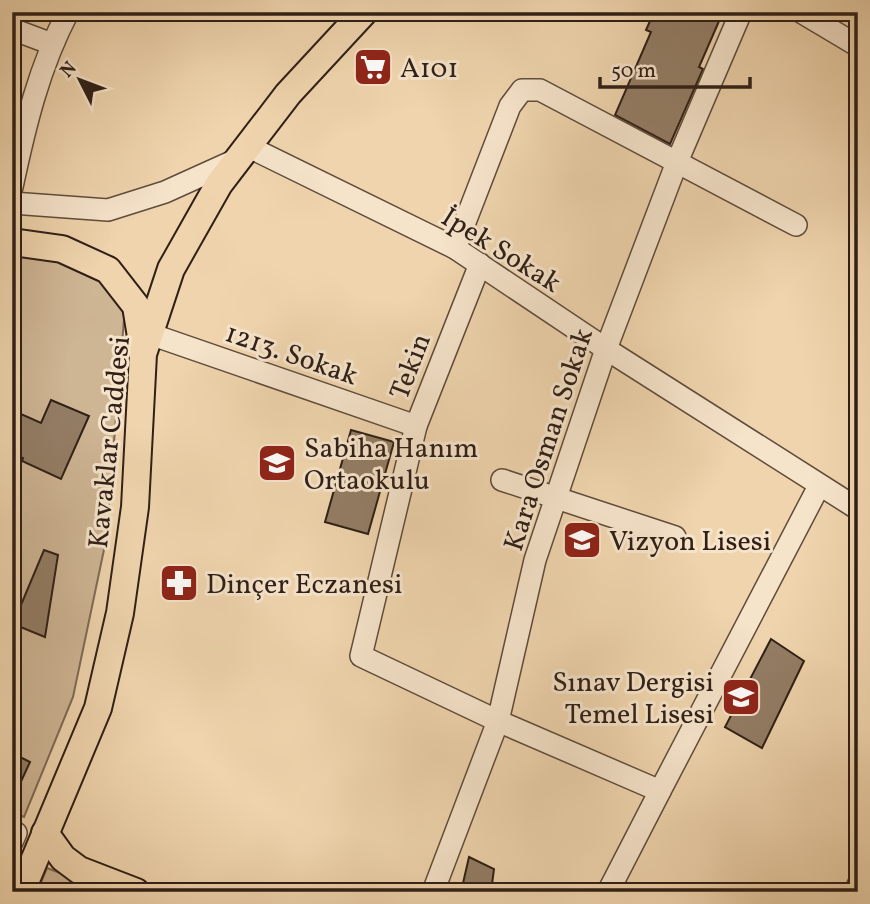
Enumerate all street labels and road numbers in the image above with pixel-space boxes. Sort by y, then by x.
street label: İpek Sokak [433,199,568,303]
street label: 1213. Sokak [220,314,363,396]
street label: Kara Osman Sokak [495,323,604,556]
street label: Tekin [381,328,442,406]
street label: Kavaklar Caddesi [80,334,141,550]

